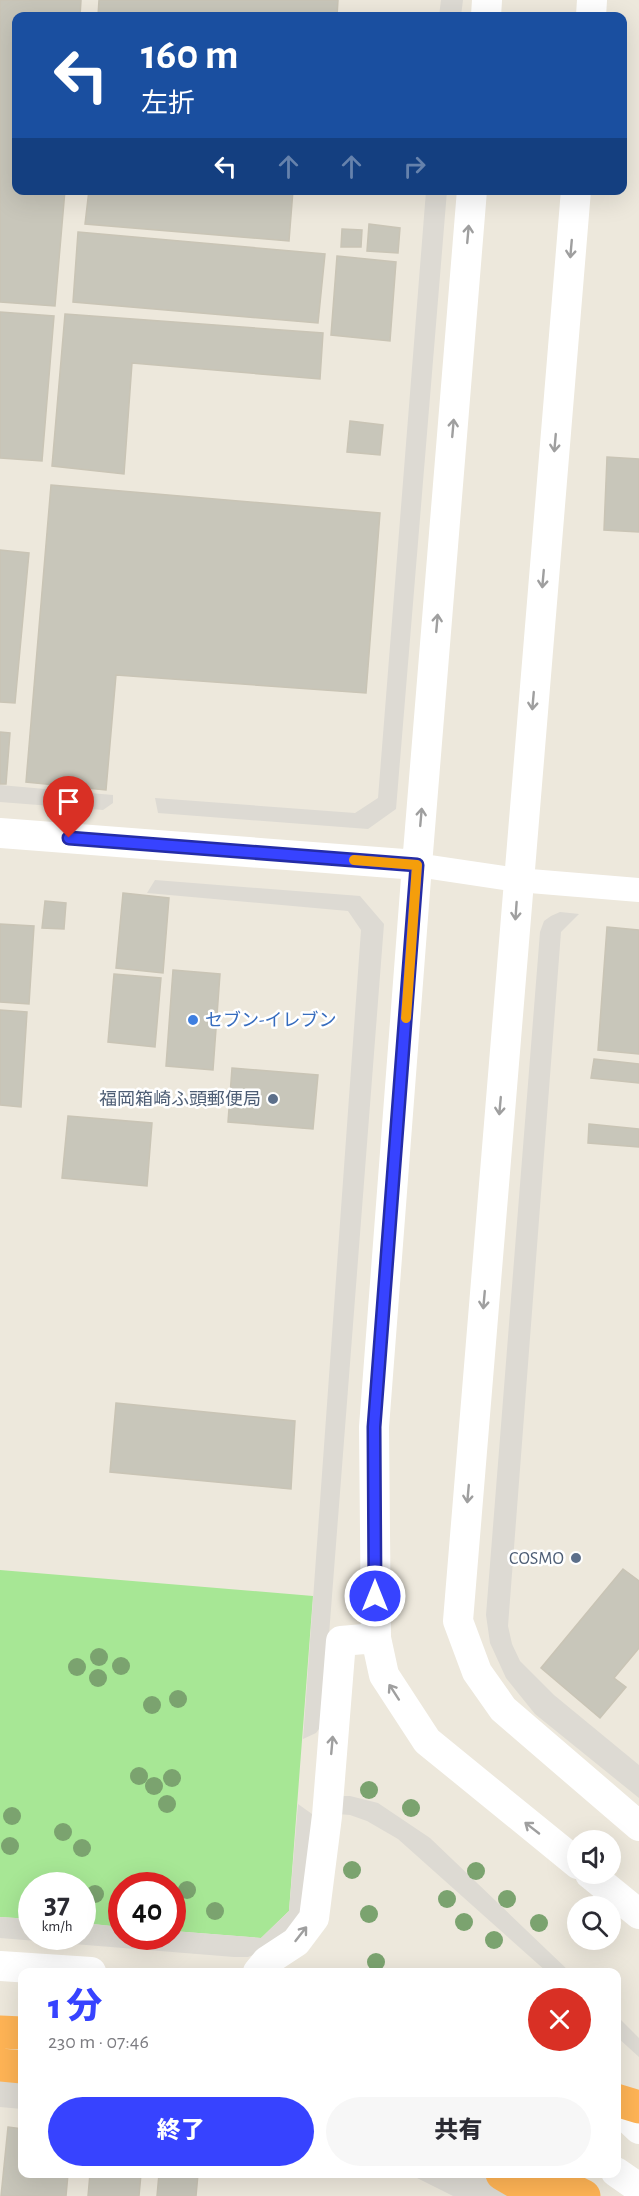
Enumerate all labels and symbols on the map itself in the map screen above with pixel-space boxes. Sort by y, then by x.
one-way arrow [463,224,474,244]
one-way arrow [565,238,576,258]
one-way arrow [448,419,459,439]
one-way arrow [549,433,560,453]
one-way arrow [537,569,548,589]
one-way arrow [432,613,443,633]
one-way arrow [527,690,538,710]
pin [43,776,94,838]
one-way arrow [416,807,427,827]
one-way arrow [510,901,521,921]
place label: セブン-イレブン [205,1010,337,1030]
marker: セブン-イレブン [186,1013,200,1027]
place label: 福岡箱崎ふ頭郵便局 [99,1089,261,1109]
marker: 福岡箱崎ふ頭郵便局 [266,1092,280,1106]
one-way arrow [494,1095,505,1115]
one-way arrow [478,1289,489,1309]
one-way arrow [462,1484,473,1504]
place label: COSMO [509,1550,564,1568]
marker: COSMO [569,1551,583,1565]
position arrow [343,1564,407,1628]
one-way arrow [388,1683,401,1700]
one-way arrow [327,1735,338,1755]
one-way arrow [524,1821,540,1834]
speed limit sign: 40 [108,1872,186,1950]
one-way arrow [295,1927,308,1943]

